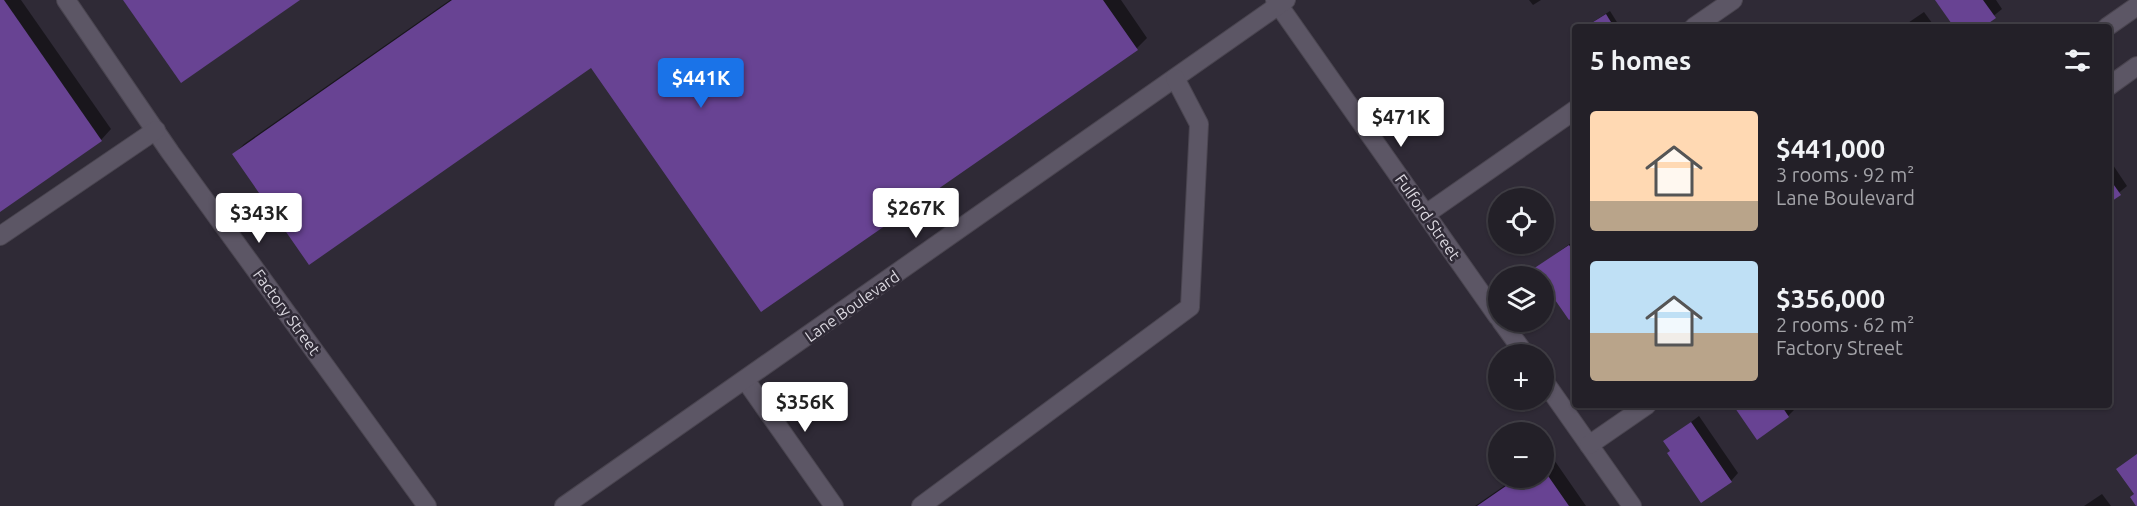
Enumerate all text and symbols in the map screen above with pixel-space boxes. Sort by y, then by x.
icon: filters [2061,44,2094,77]
text: 5 homes [1590,46,1691,75]
pin: $441K [659,58,743,109]
text: $441K [672,66,730,89]
pin: $471K [1359,97,1443,148]
text: $471K [1372,105,1430,128]
text: $441,000 [1776,134,1885,163]
icon: home [1638,135,1710,207]
text: 3 rooms · 92 m² [1776,163,1914,186]
street label: Fulford Street [1392,171,1465,264]
text: Lane Boulevard [1776,186,1915,209]
pin: $267K [874,188,958,239]
map controls [1488,188,1554,488]
button: locate [1488,188,1554,254]
pin: $343K [217,193,301,244]
text: $267K [887,196,945,219]
text: $343K [230,201,288,224]
street label: Factory Street [250,266,325,359]
button: layers [1488,266,1554,332]
street label: Lane Boulevard [801,267,903,345]
text: $356,000 [1776,284,1885,313]
icon: home [1638,285,1710,357]
text: 2 rooms · 62 m² [1776,313,1914,336]
text: Factory Street [1776,336,1903,359]
button: + [1488,344,1554,410]
pin: $356K [763,382,847,433]
text: $356K [776,390,834,413]
button: − [1488,422,1554,488]

